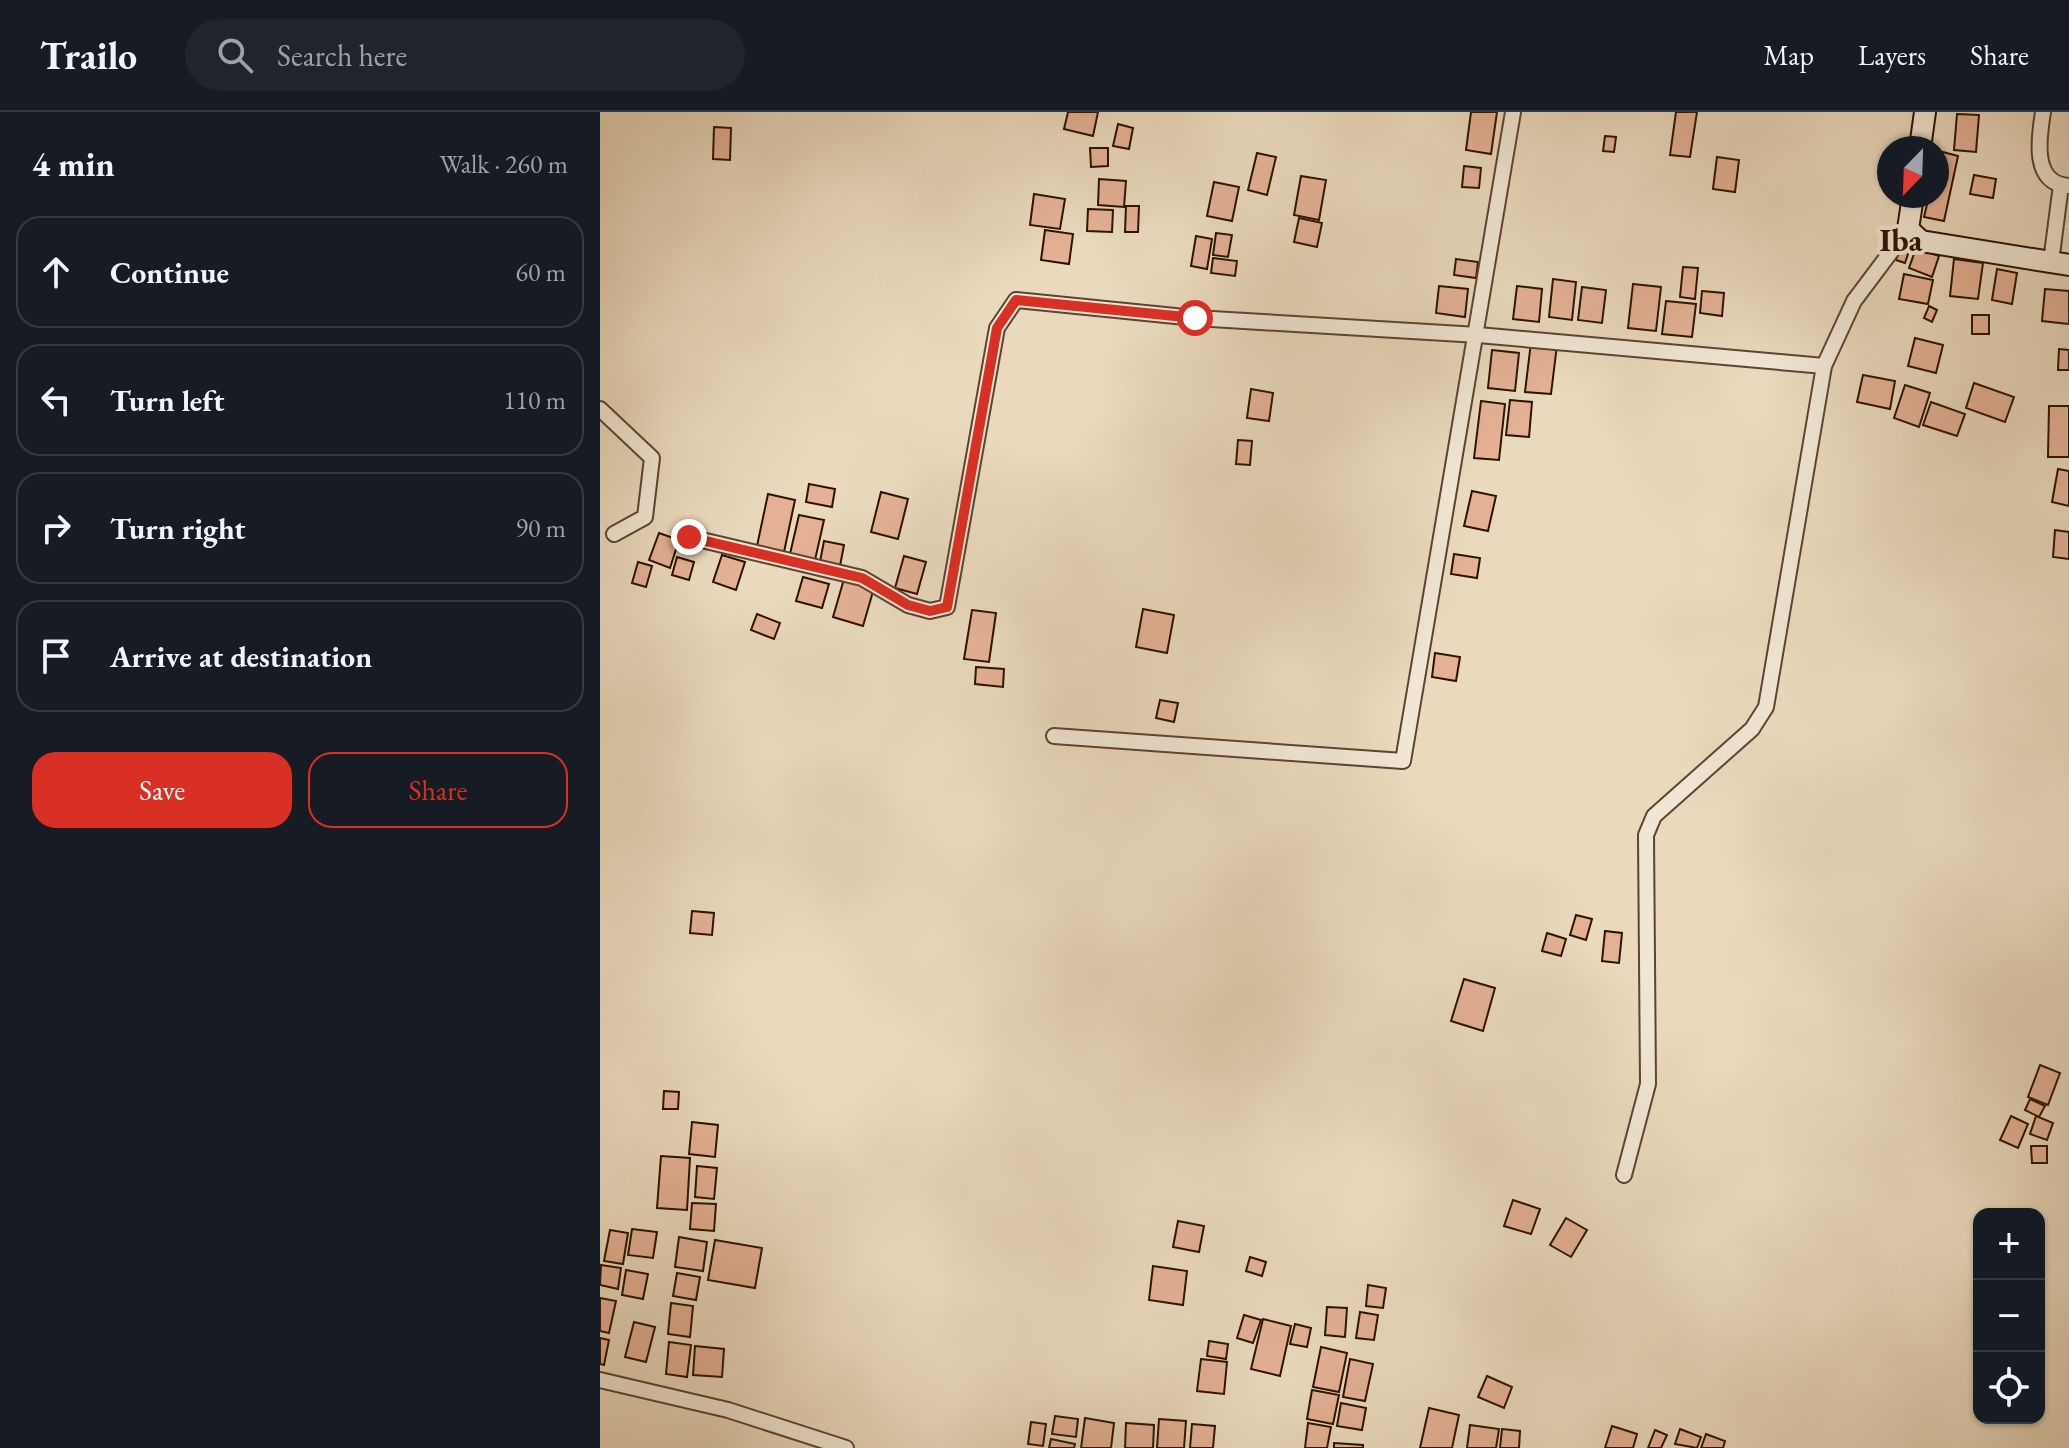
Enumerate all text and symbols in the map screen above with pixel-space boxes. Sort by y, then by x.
search box [185,19,745,91]
text: Trailo [40,31,137,80]
icon: search [213,33,257,77]
text: Search here [277,36,407,75]
text: Map [1764,37,1814,73]
text: Layers [1858,37,1926,73]
text: Share [1970,37,2029,73]
north arrow [1877,136,1949,208]
text: 4 min [32,142,115,186]
text: Walk · 260 m [440,147,568,181]
district label: Iba [1880,219,1923,261]
icon: ahead [34,250,78,294]
text: Continue [110,253,229,292]
text: 60 m [516,255,566,289]
route start [1177,300,1213,336]
icon: left [34,378,78,422]
text: Turn left [110,381,224,420]
text: 110 m [503,383,566,417]
icon: right [34,506,78,550]
text: Turn right [110,509,246,548]
text: 90 m [516,511,566,545]
route end [671,519,707,555]
icon: arrive [34,634,78,678]
text: Arrive at destination [110,637,372,676]
button: Save [32,752,292,828]
button: Share [308,752,568,828]
map controls [1973,1208,2045,1424]
button: + [1973,1208,2045,1280]
button: − [1973,1280,2045,1352]
button: locate [1973,1352,2045,1424]

